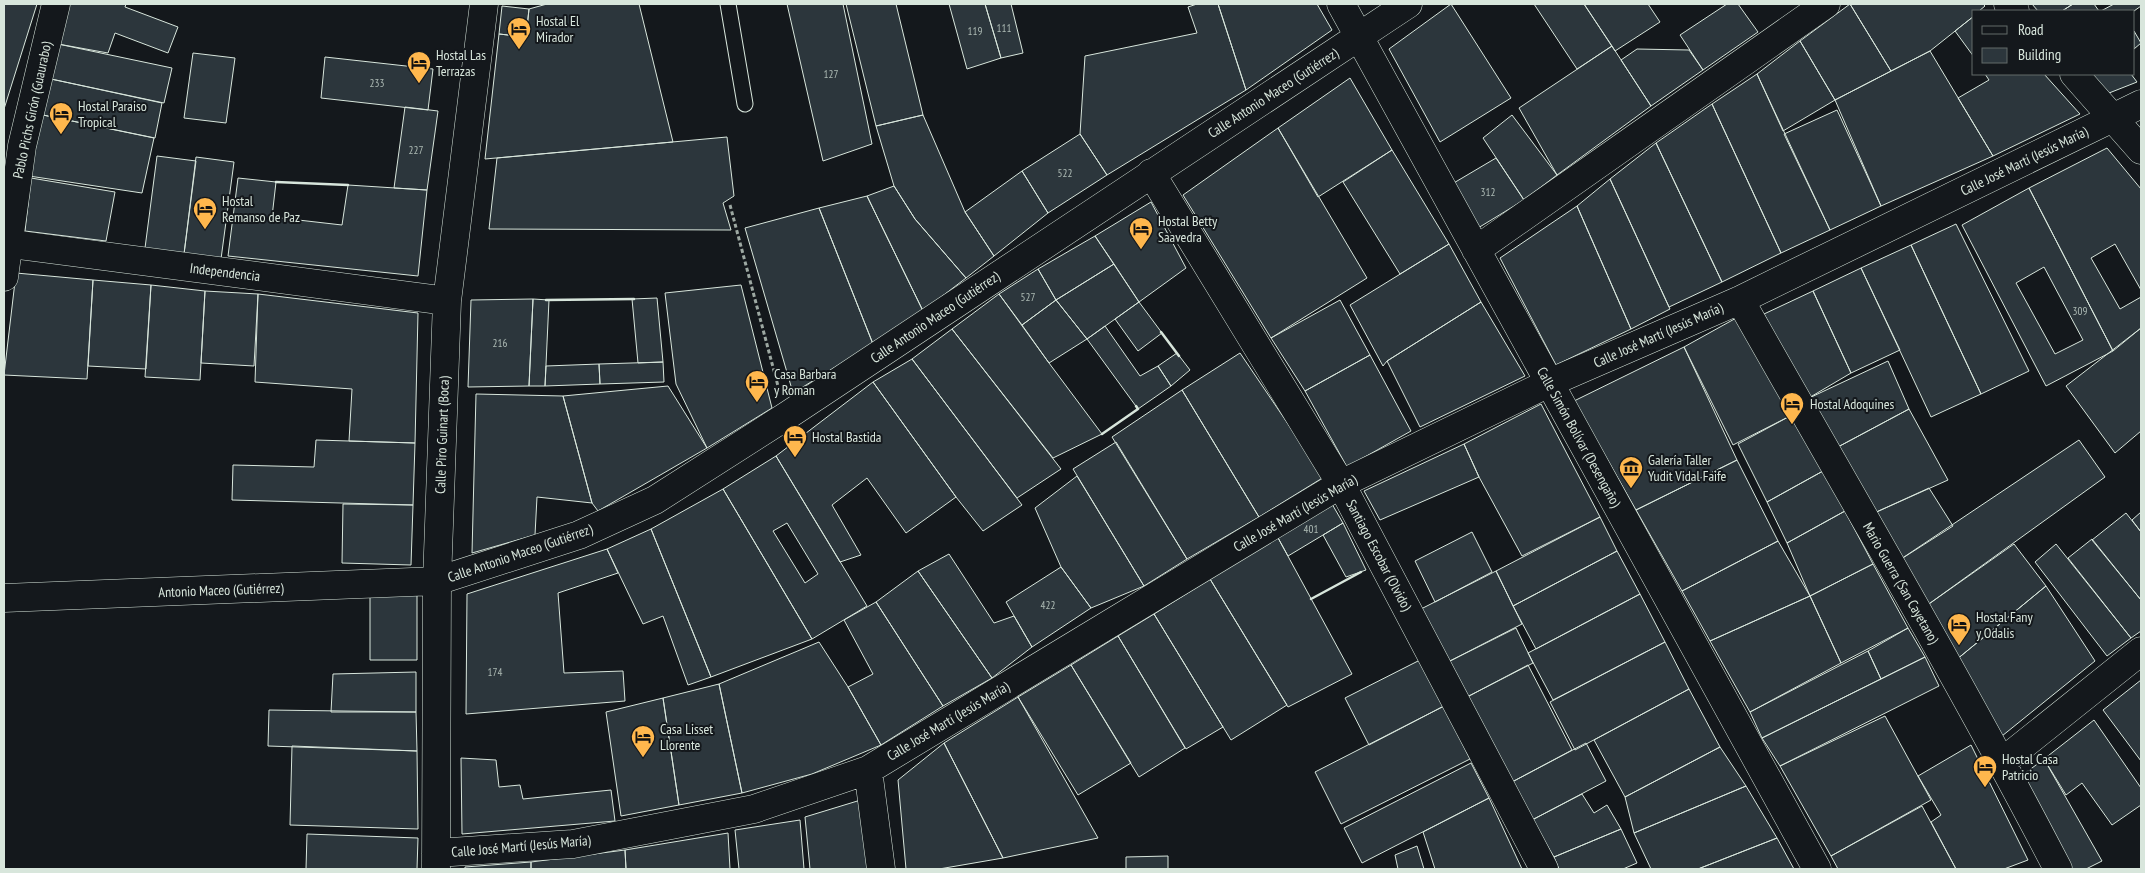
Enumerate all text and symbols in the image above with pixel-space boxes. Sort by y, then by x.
legend [1972,10,2135,75]
place label: Hostal El Mirador [536,12,580,46]
hotel icon: Hostal El Mirador [506,16,532,50]
text: Road [2018,20,2044,39]
house number: 111 [997,21,1011,35]
house number: 119 [968,24,982,38]
street label: Pablo Pichs Girón (Guaurabo) [9,39,55,180]
street label: Calle Antonio Maceo (Gutiérrez) [1204,44,1342,142]
text: Building [2018,45,2061,64]
place label: Hostal Las Terrazas [436,46,486,80]
hotel icon: Hostal Las Terrazas [406,50,432,84]
house number: 127 [824,67,838,81]
house number: 233 [370,76,384,90]
place label: Hostal Paraiso Tropical [78,97,147,131]
hotel icon: Hostal Paraiso Tropical [48,101,74,135]
street label: Calle José Martí (Jesús María) [1957,122,2091,200]
house number: 227 [409,143,423,157]
house number: 522 [1058,166,1072,180]
house number: 312 [1481,185,1495,199]
place label: Hostal Remanso de Paz [222,192,300,226]
hotel icon: Hostal Remanso de Paz [192,196,218,230]
place label: Hostal Betty Saavedra [1158,212,1218,246]
hotel icon: Hostal Betty Saavedra [1128,216,1154,250]
street label: Independencia [189,259,261,285]
street label: Calle Antonio Maceo (Gutiérrez) [867,267,1004,367]
house number: 527 [1021,290,1035,304]
street label: Calle José Martí (Jesús María) [1591,298,1726,372]
house number: 309 [2073,304,2087,318]
house number: 216 [493,336,507,350]
street label: Calle Simón Bolívar (Desengaño) [1533,364,1625,511]
place label: Casa Barbara y Roman [774,365,836,399]
hotel icon: Casa Barbara y Roman [744,369,770,403]
street label: Calle Piro Guinart (Boca) [431,375,453,494]
hotel icon: Hostal Adoquines [1779,391,1805,425]
place label: Hostal Adoquines [1810,395,1894,413]
hotel icon: Hostal Bastida [782,424,808,458]
place label: Hostal Bastida [812,428,881,446]
place label: Galería Taller Yudit Vidal Faife [1648,451,1727,485]
museum icon: Galería Taller Yudit Vidal Faife [1618,455,1644,489]
street label: Calle José Martí (Jesús María) [1230,470,1361,556]
street label: Santiago Escobar (Olvido) [1342,496,1416,614]
street label: Mario Guerra (San Cayetano) [1859,519,1943,648]
street label: Calle Antonio Maceo (Gutiérrez) [445,520,595,586]
house number: 401 [1304,522,1318,536]
street label: Antonio Maceo (Gutiérrez) [158,579,285,601]
house number: 422 [1041,598,1055,612]
place label: Hostal Fany y Odalis [1976,608,2033,642]
hotel icon: Hostal Fany y Odalis [1946,612,1972,646]
house number: 174 [488,665,502,679]
street label: Calle José Martí (Jesús María) [883,677,1013,765]
place label: Casa Lisset Llorente [660,720,713,754]
hotel icon: Casa Lisset Llorente [630,724,656,758]
place label: Hostal Casa Patricio [2002,750,2058,784]
hotel icon: Hostal Casa Patricio [1972,754,1998,788]
street label: Calle José Martí (Jesús María) [451,831,592,861]

